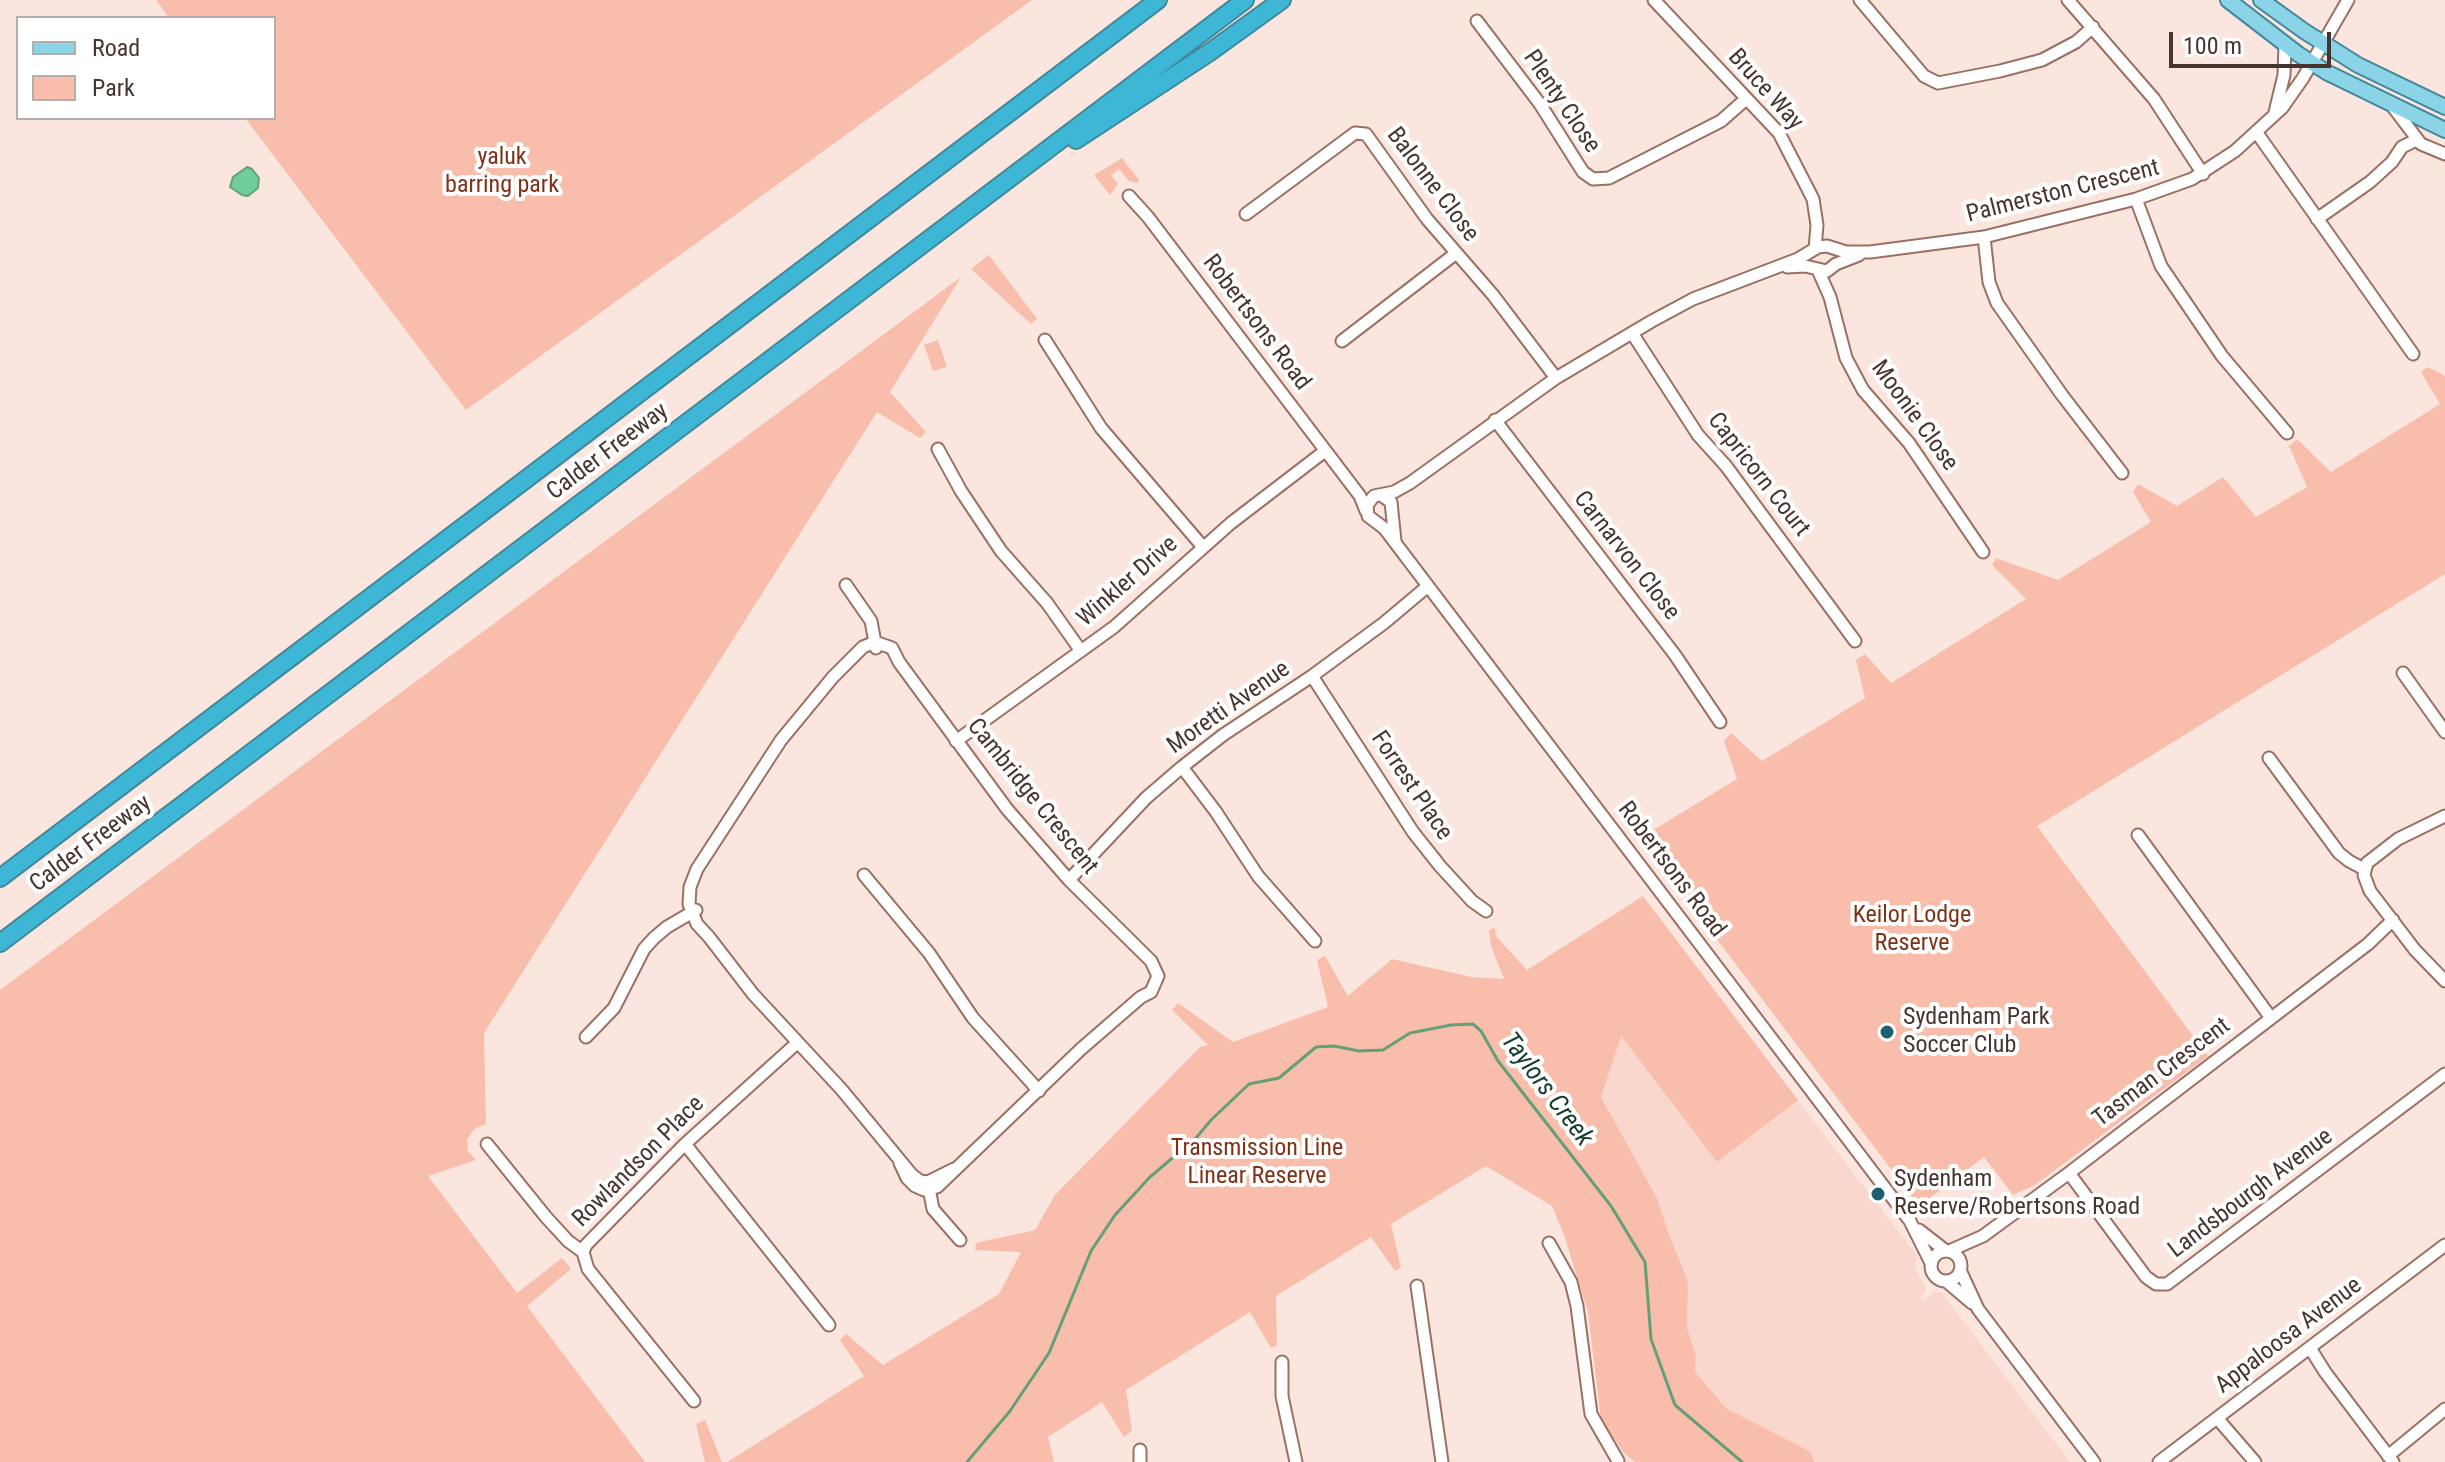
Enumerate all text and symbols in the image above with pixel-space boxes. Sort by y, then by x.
legend [16,16,276,120]
scale bar [2173,16,2335,66]
text: 100 m [2183,32,2242,60]
text: Road [92,34,140,62]
street label: Bruce Way [1721,44,1809,136]
street label: Plenty Close [1516,45,1606,159]
text: Park [92,74,135,102]
street label: Balonne Close [1380,122,1484,248]
park label: yaluk barring park [445,144,559,200]
street label: Palmerston Crescent [1964,154,2162,230]
street label: Robertsons Road [1196,250,1316,396]
street label: Moonie Close [1864,355,1964,477]
street label: Calder Freeway [542,397,674,507]
street label: Capricorn Court [1701,407,1815,543]
street label: Carnarvon Close [1567,486,1685,626]
street label: Winkler Drive [1072,531,1184,633]
street label: Moretti Avenue [1162,655,1296,761]
street label: Cambridge Crescent [960,713,1104,881]
street label: Forrest Place [1364,726,1458,846]
street label: Calder Freeway [25,789,157,899]
street label: Robertsons Road [1611,797,1731,943]
park label: Keilor Lodge Reserve [1853,902,1971,958]
place label: Sydenham Park Soccer Club [1903,1004,2050,1060]
street label: Tasman Crescent [2088,1012,2236,1134]
marker: Sydenham Park Soccer Club [1878,1023,1896,1041]
water label: Taylors Creek [1493,1027,1599,1153]
street label: Rowlandson Place [567,1090,711,1234]
street label: Landsbourgh Avenue [2163,1123,2339,1265]
park label: Transmission Line Linear Reserve [1171,1135,1343,1191]
place label: Sydenham Reserve/Robertsons Road [1894,1166,2140,1222]
marker: Sydenham Reserve/Robertsons Road [1869,1185,1887,1203]
street label: Appaloosa Avenue [2210,1272,2368,1400]

